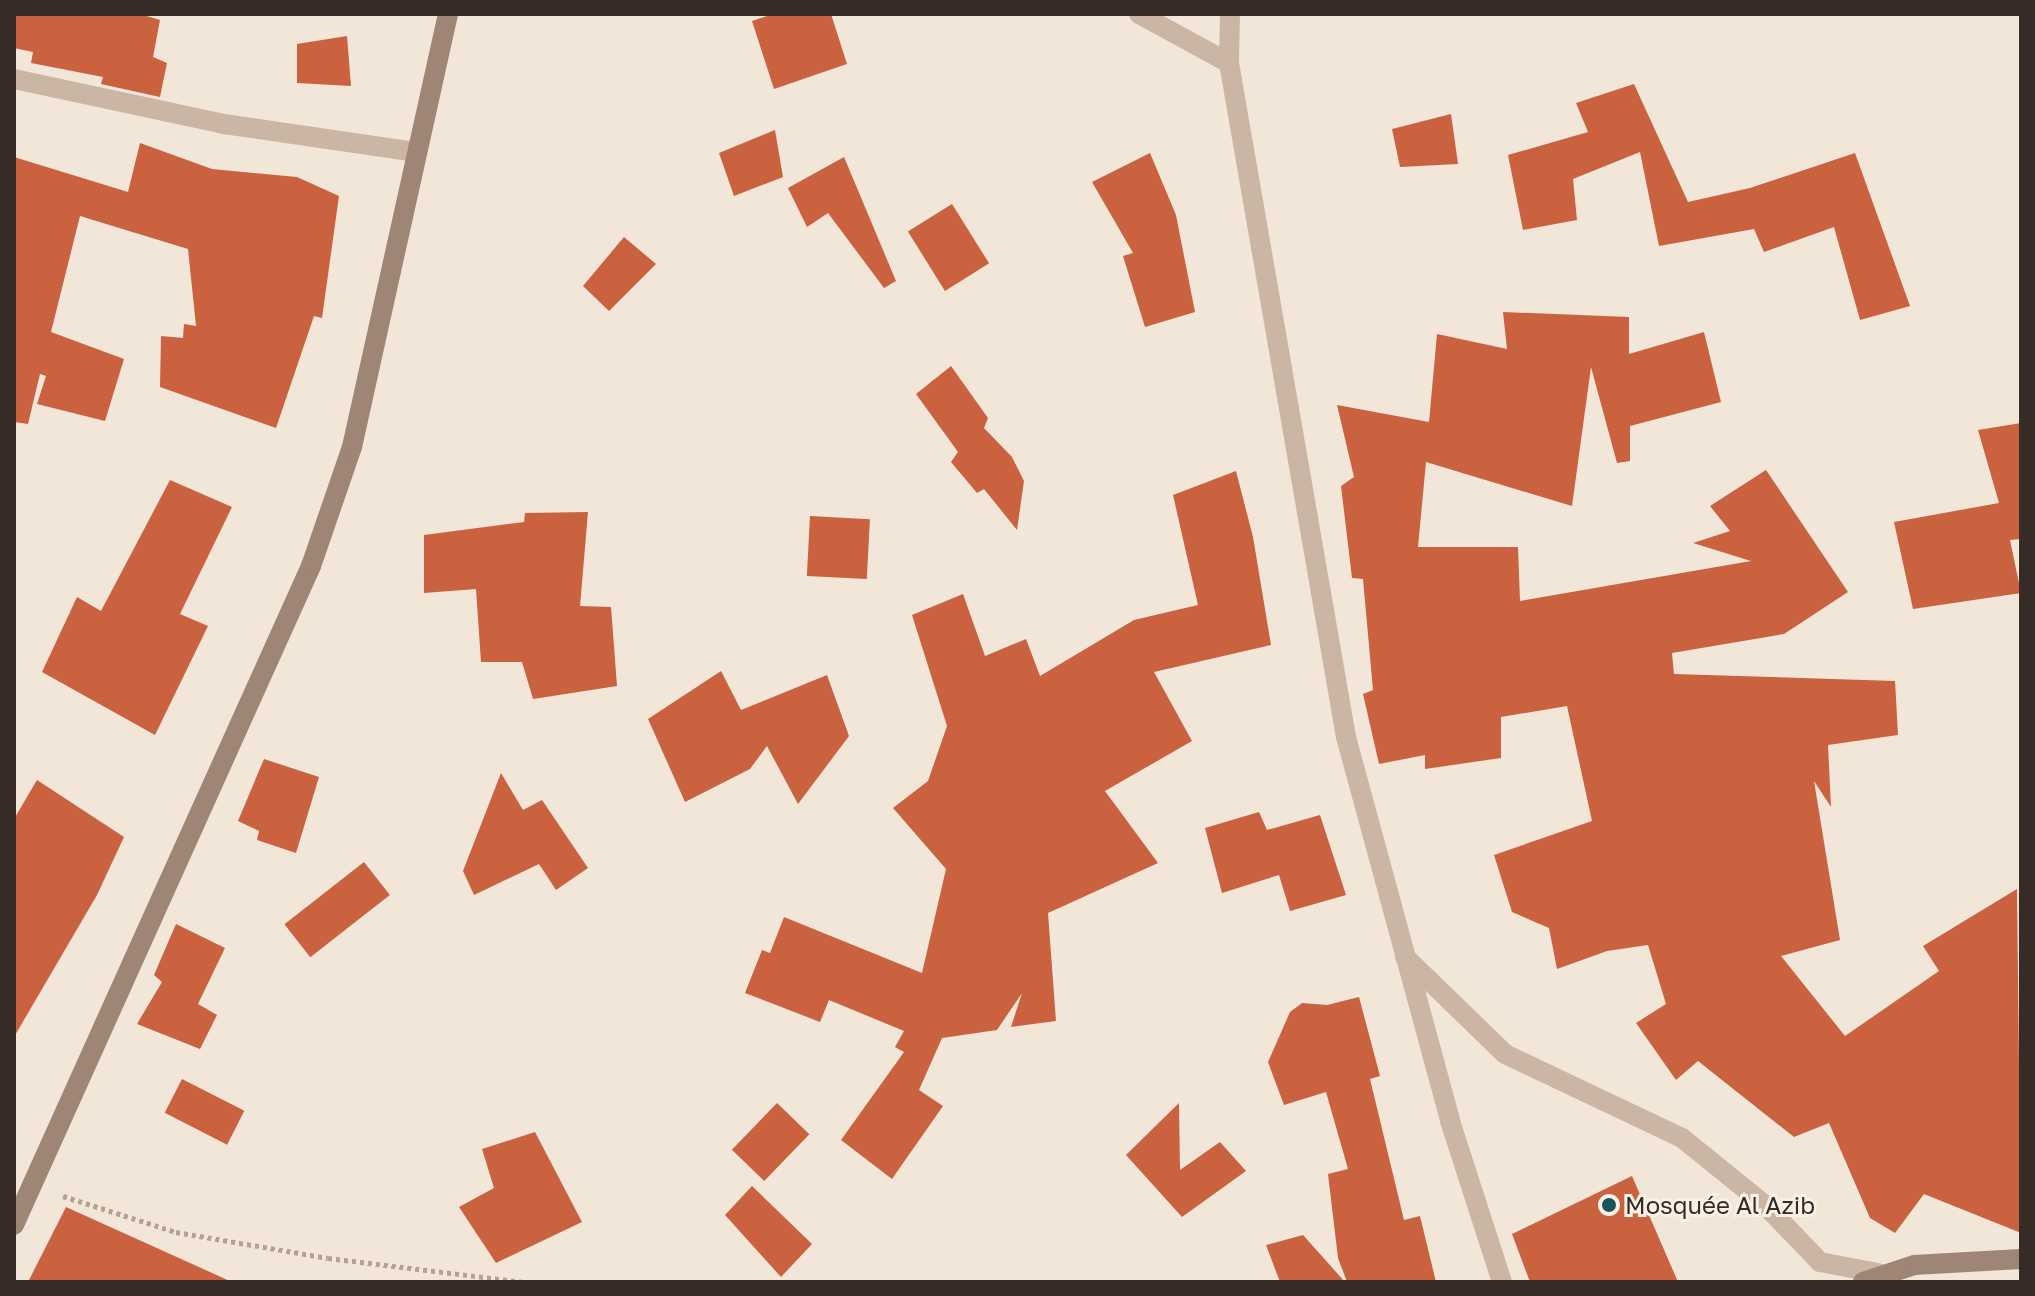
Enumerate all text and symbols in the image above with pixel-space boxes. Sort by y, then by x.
place label: Mosquée Al Azib [1625,1191,1815,1219]
marker: Mosquée Al Azib [1600,1196,1618,1214]

